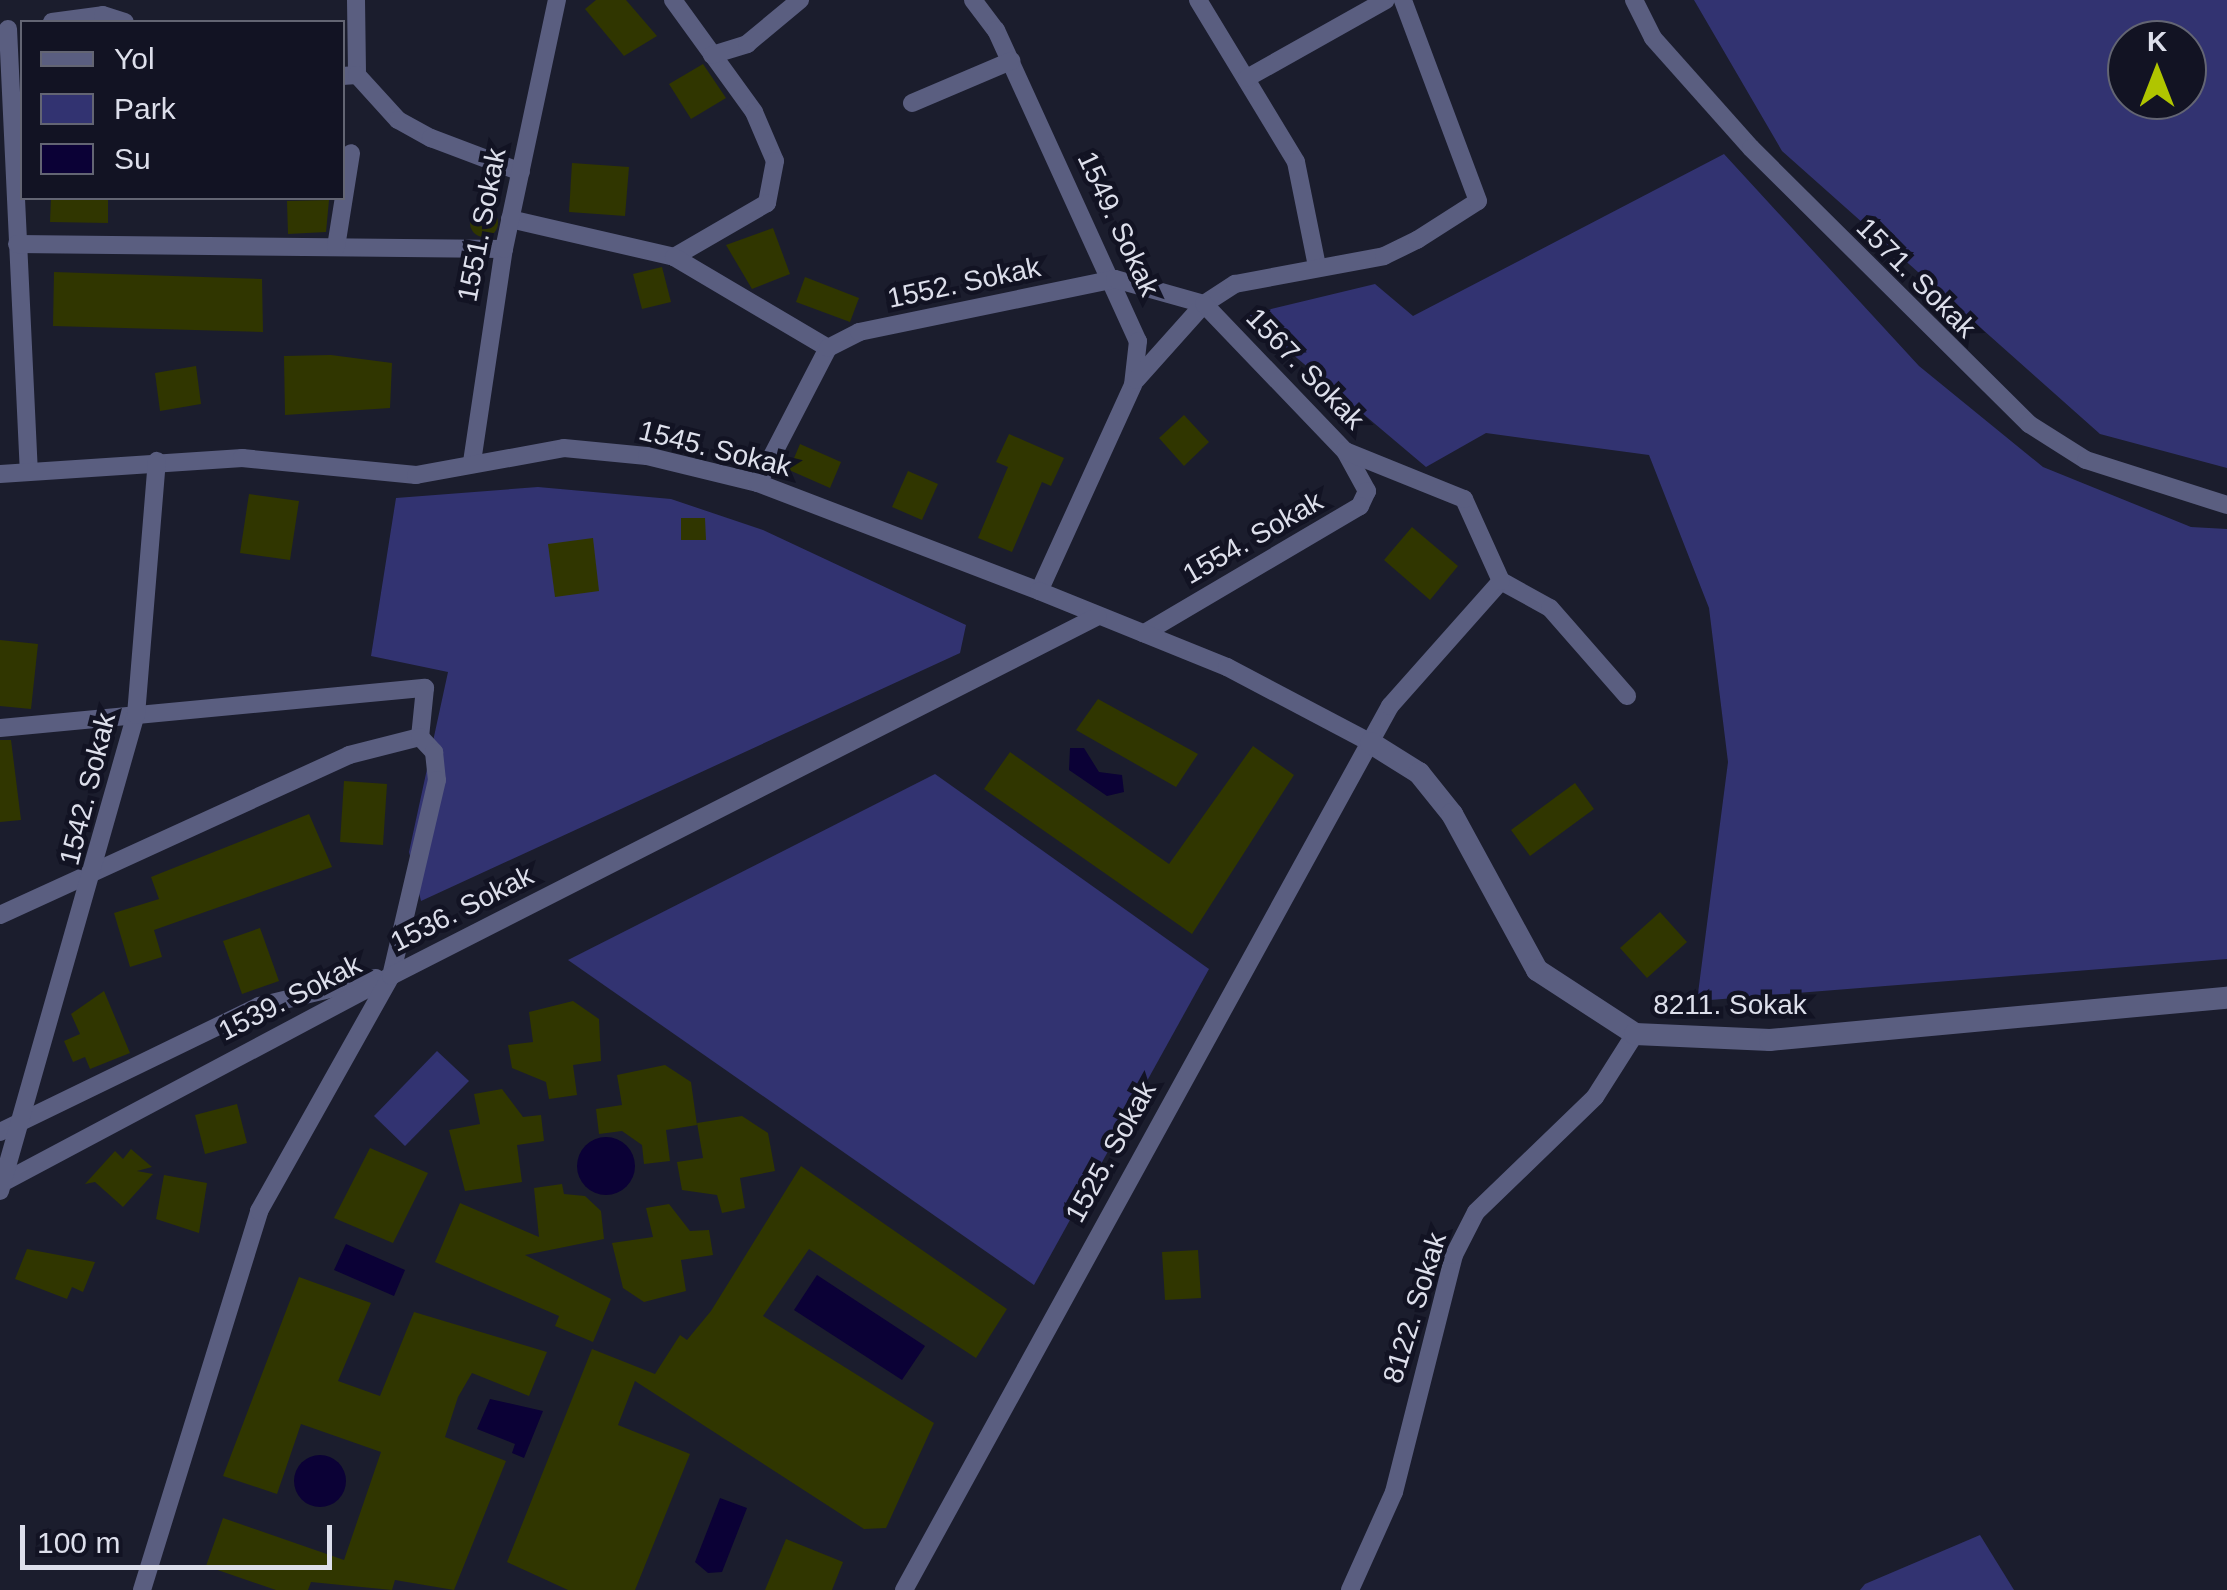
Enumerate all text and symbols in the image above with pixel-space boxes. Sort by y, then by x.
legend [20,20,345,200]
north arrow [2107,20,2207,120]
text: K [2147,26,2167,57]
text: Yol [114,42,155,75]
text: Park [114,92,176,125]
text: Su [114,142,151,175]
street label: 1551. Sokak [451,145,513,305]
street label: 1549. Sokak [1070,146,1166,302]
street label: 1571. Sokak [1849,211,1983,345]
street label: 1552. Sokak [884,250,1044,316]
street label: 1567. Sokak [1239,301,1371,437]
street label: 1545. Sokak [635,414,795,484]
street label: 1554. Sokak [1177,485,1329,591]
street label: 1542. Sokak [53,709,123,869]
street label: 1536. Sokak [385,859,539,959]
street label: 1539. Sokak [213,948,367,1048]
street label: 8211. Sokak [1653,988,1807,1022]
street label: 1525. Sokak [1059,1076,1163,1228]
street label: 8122. Sokak [1376,1229,1454,1387]
scale bar [25,1505,338,1567]
text: 100 m [37,1526,120,1559]

